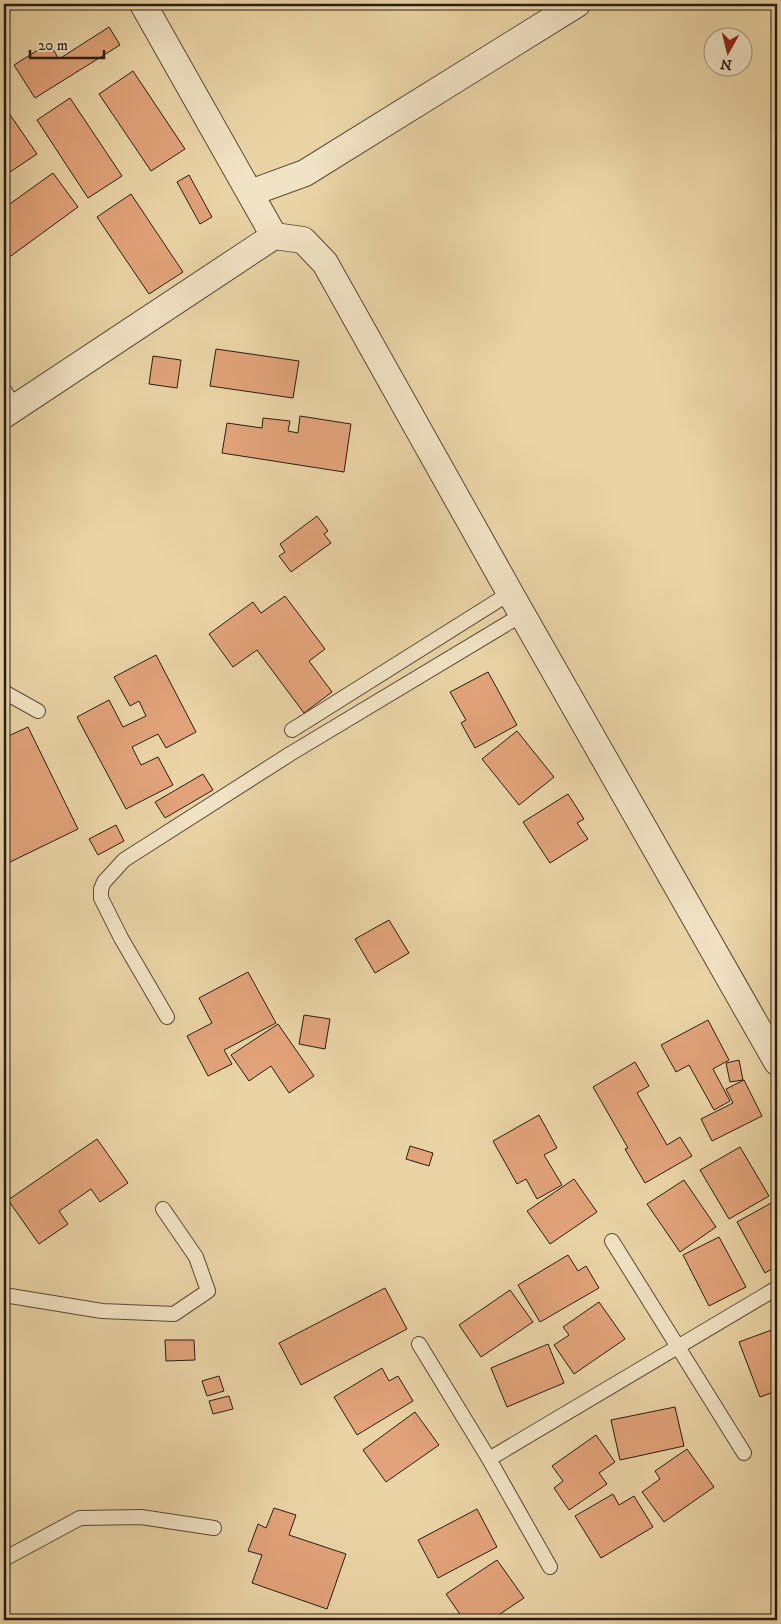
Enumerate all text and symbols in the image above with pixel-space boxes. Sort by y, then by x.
scale bar [30,28,104,60]
north arrow [704,28,754,78]
text: 20 m [38,36,68,55]
text: N [719,54,733,74]

